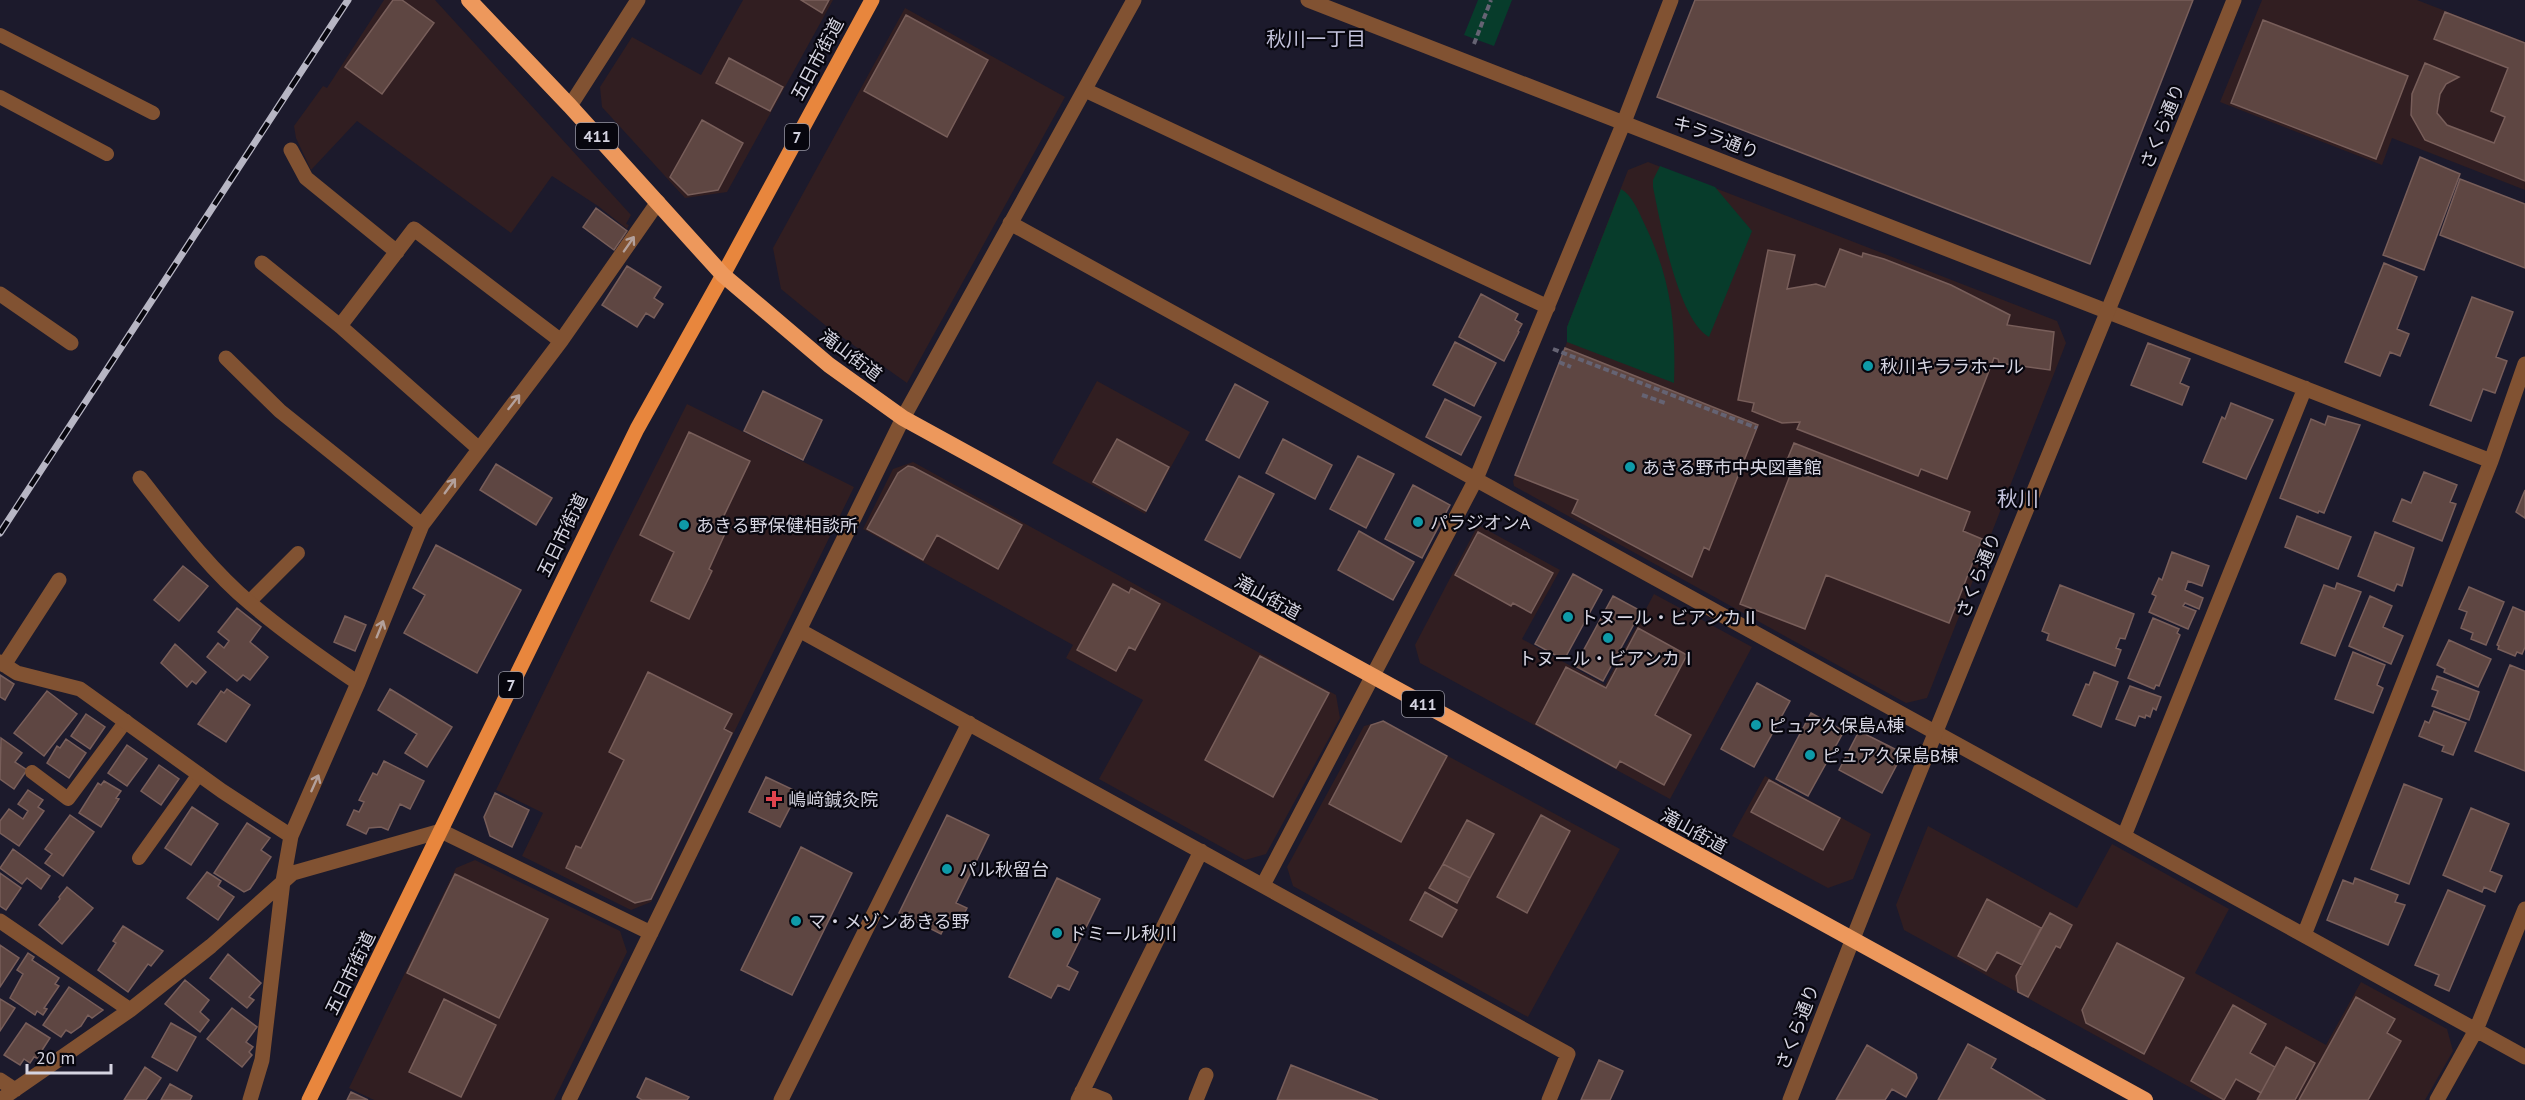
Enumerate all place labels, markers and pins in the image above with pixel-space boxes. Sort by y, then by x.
place label: 秋川キララホール [1880,355,2024,378]
marker: 秋川キララホール [1861,359,1875,373]
place label: あきる野市中央図書館 [1642,456,1822,479]
marker: あきる野市中央図書館 [1623,460,1637,474]
place label: パラジオンA [1430,511,1531,534]
place label: あきる野保健相談所 [696,514,858,537]
marker: パラジオンA [1411,515,1425,529]
marker: あきる野保健相談所 [677,518,691,532]
place label: トヌール・ビアンカⅡ [1580,606,1759,629]
marker: トヌール・ビアンカⅡ [1561,610,1575,624]
marker: トヌール・ビアンカⅠ [1601,631,1615,645]
place label: トヌール・ビアンカⅠ [1518,647,1698,670]
place label: ピュア久保島A棟 [1768,714,1904,737]
marker: ピュア久保島A棟 [1749,718,1763,732]
place label: ピュア久保島B棟 [1822,744,1958,767]
marker: ピュア久保島B棟 [1803,748,1817,762]
place label: 嶋﨑鍼灸院 [788,788,878,811]
marker: 嶋﨑鍼灸院 [765,790,783,808]
place label: パル秋留台 [959,858,1049,881]
marker: パル秋留台 [940,862,954,876]
place label: マ・メゾンあきる野 [808,910,970,933]
marker: マ・メゾンあきる野 [789,914,803,928]
place label: ドミール秋川 [1069,922,1177,945]
marker: ドミール秋川 [1050,926,1064,940]

